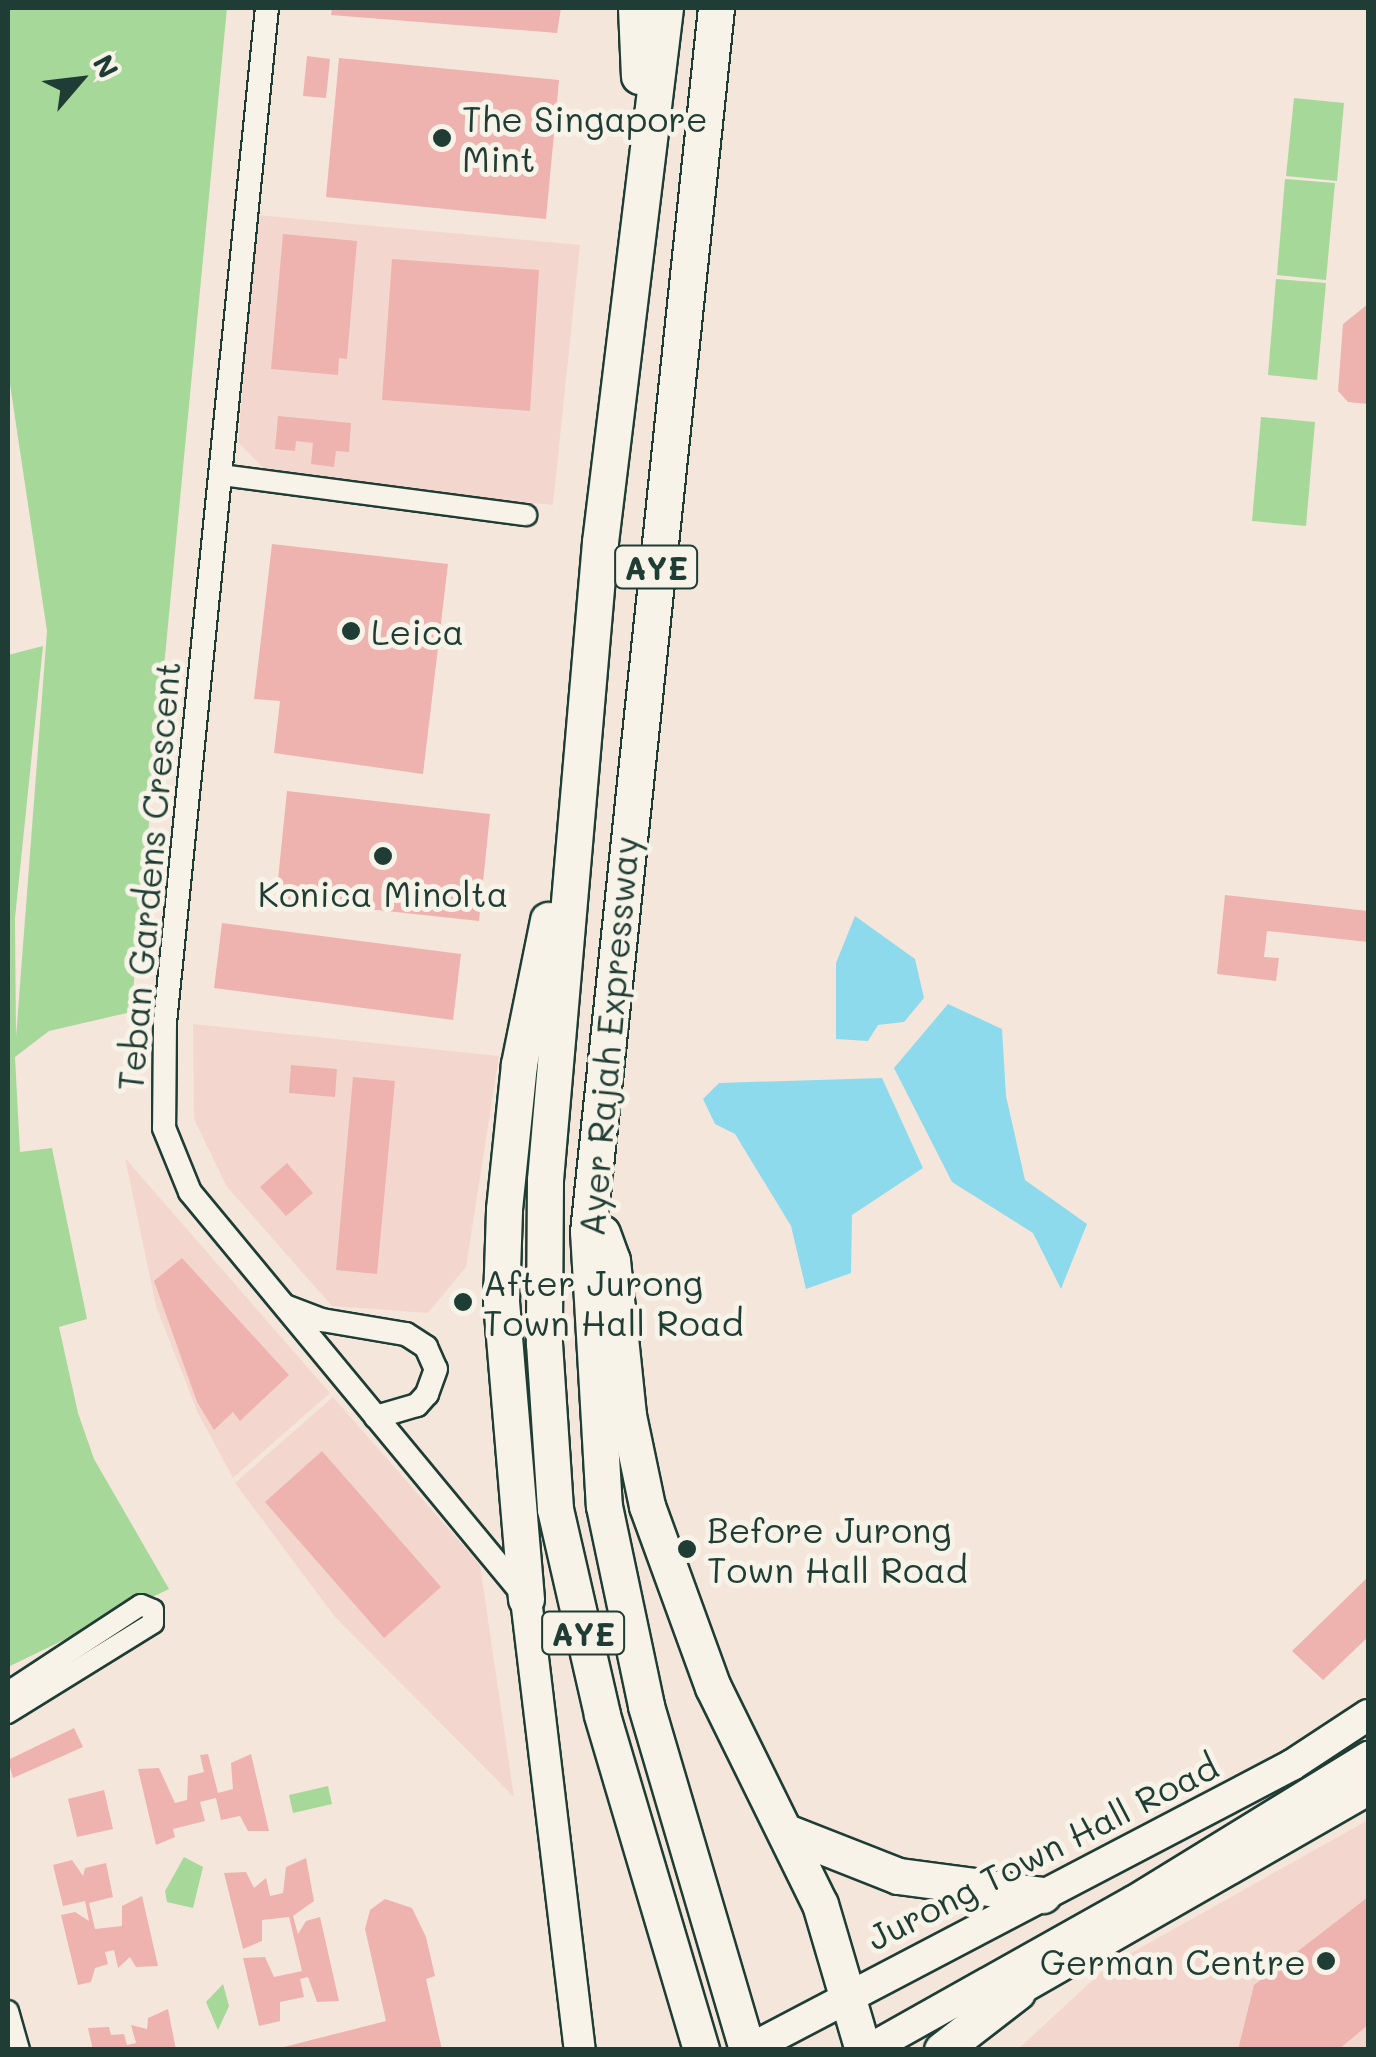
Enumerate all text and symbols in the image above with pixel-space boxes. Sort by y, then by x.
north arrow [30,30,130,130]
text: N [86,48,127,84]
place label: The Singapore Mint [462,97,708,179]
marker: The Singapore Mint [431,127,453,149]
road number: AYE [614,540,698,594]
place label: Leica [371,610,464,652]
marker: Leica [340,620,362,642]
street label: Teban Gardens Crescent [108,660,188,1092]
street label: Ayer Rajah Expressway [570,834,646,1238]
marker: Konica Minolta [372,845,394,867]
place label: Konica Minolta [258,872,508,914]
place label: After Jurong Town Hall Road [483,1261,744,1343]
marker: After Jurong Town Hall Road [452,1291,474,1313]
place label: Before Jurong Town Hall Road [707,1508,968,1590]
marker: Before Jurong Town Hall Road [676,1538,698,1560]
road number: AYE [540,1606,626,1660]
street label: Jurong Town Hall Road [859,1744,1225,1958]
place label: German Centre [1040,1940,1306,1982]
marker: German Centre [1315,1950,1337,1972]

